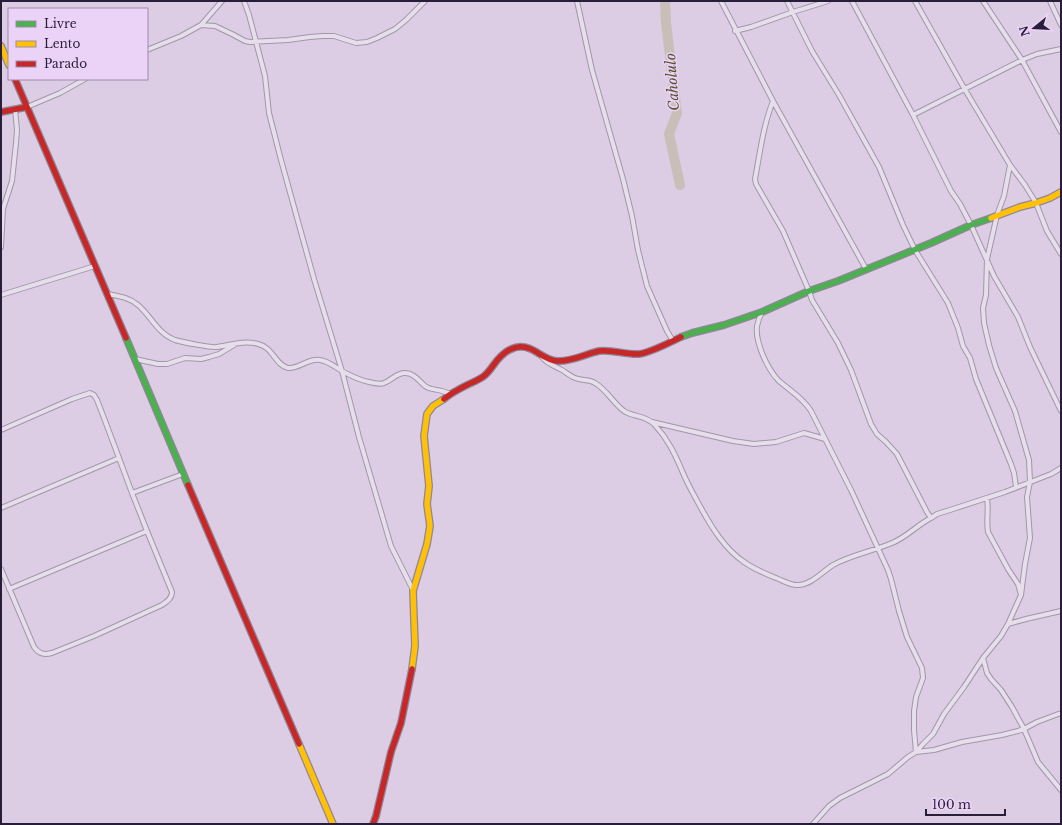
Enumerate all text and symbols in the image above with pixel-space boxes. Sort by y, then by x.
legend [8,8,148,80]
north arrow [1014,8,1054,48]
text: Livre [44,16,77,31]
text: N [1016,23,1033,38]
text: Lento [44,36,80,51]
water label: Caholulo [661,52,683,112]
text: Parado [44,56,87,71]
scale bar [926,791,1005,817]
text: 100 m [932,797,971,812]

